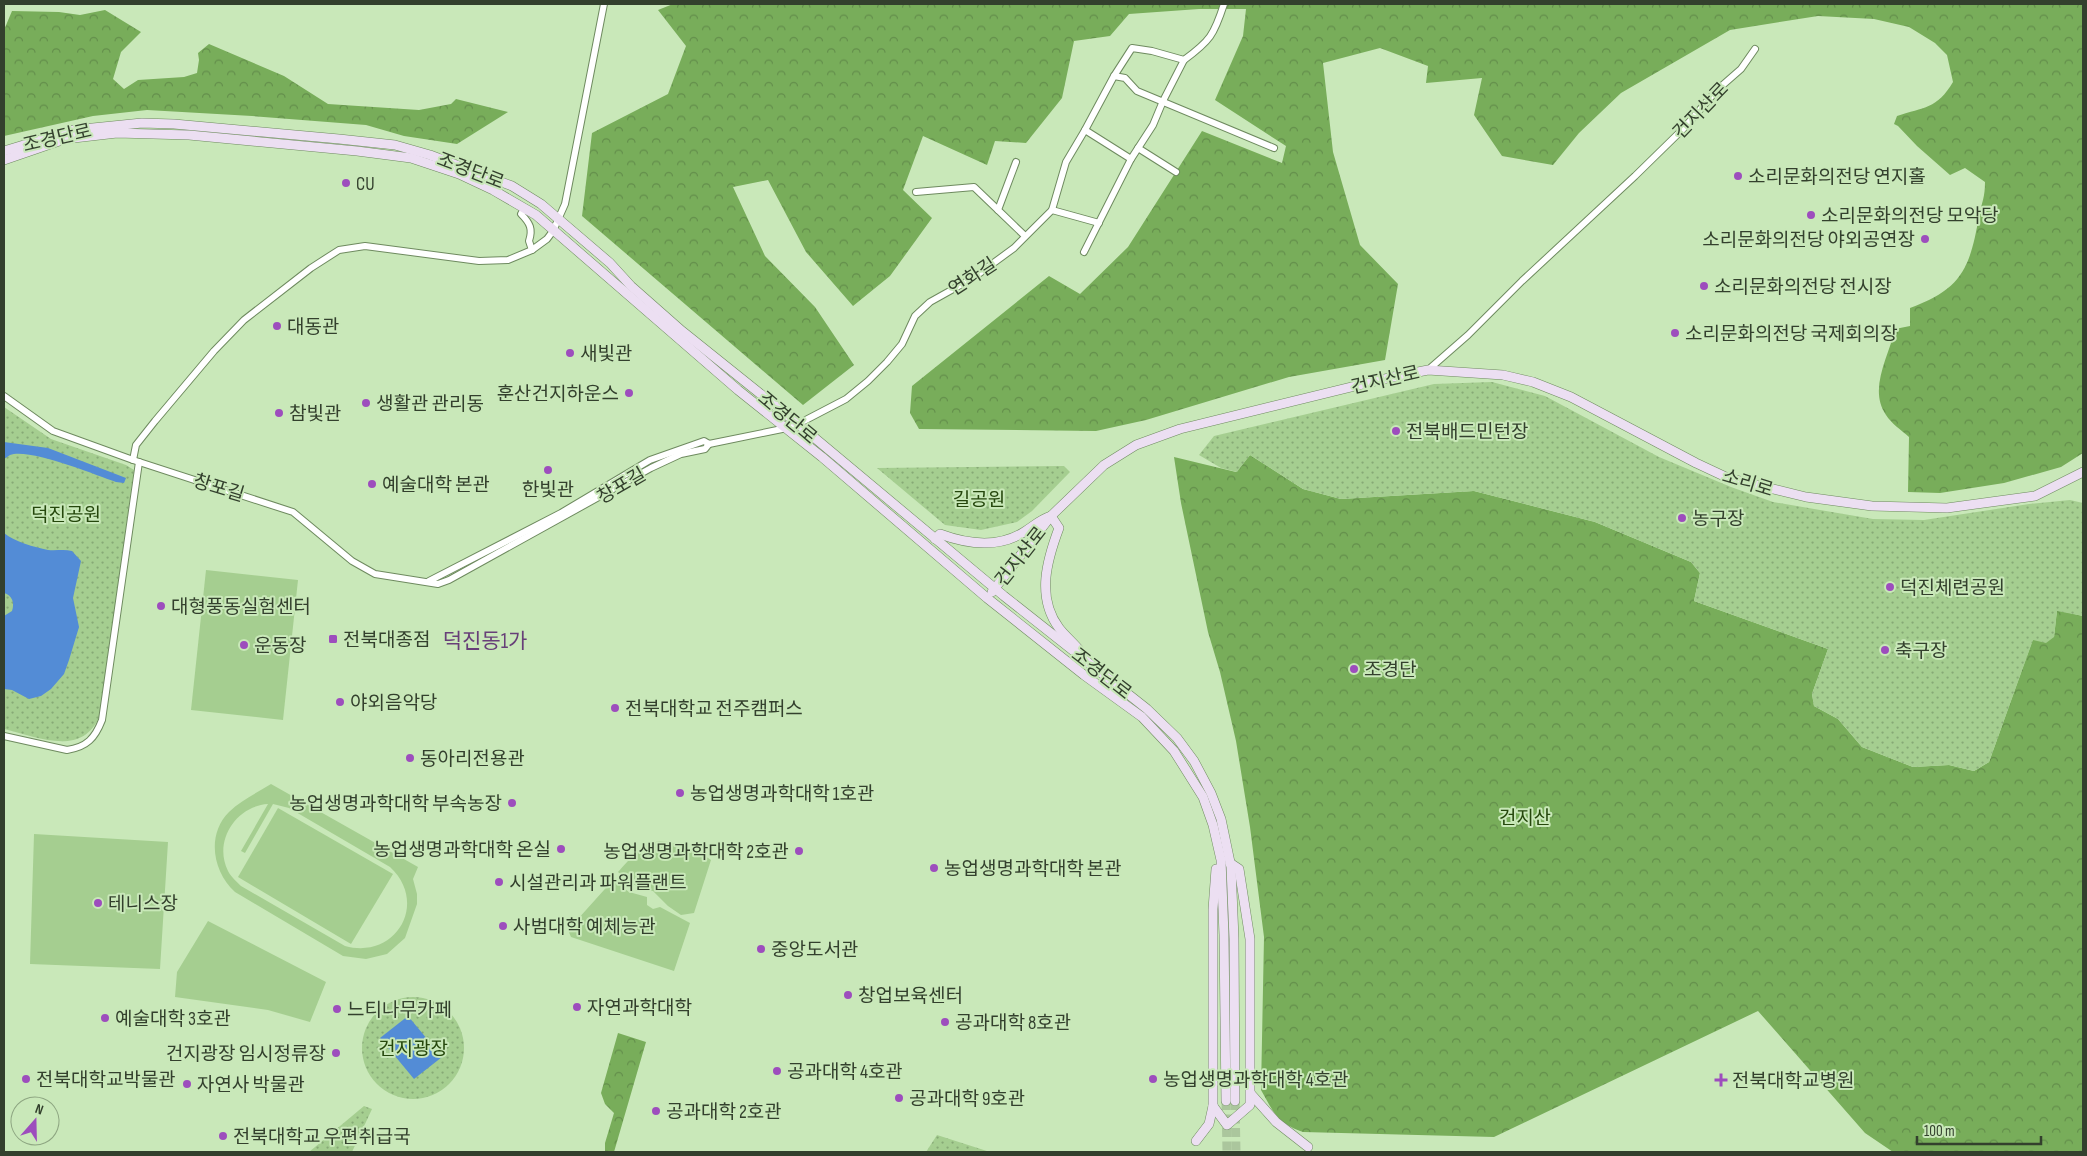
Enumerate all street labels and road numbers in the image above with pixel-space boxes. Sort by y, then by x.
street label: 건지산로 [1669,78,1734,144]
street label: 조경단로 [21,119,94,158]
street label: 조경단로 [434,148,507,195]
street label: 연화길 [945,253,1001,301]
street label: 건지산로 [1349,361,1422,400]
street label: 조경단로 [753,387,821,449]
street label: 창포길 [593,463,650,509]
street label: 소리로 [1719,465,1776,502]
street label: 창포길 [190,470,247,507]
street label: 건지산로 [991,522,1052,592]
street label: 조경단로 [1066,644,1136,705]

